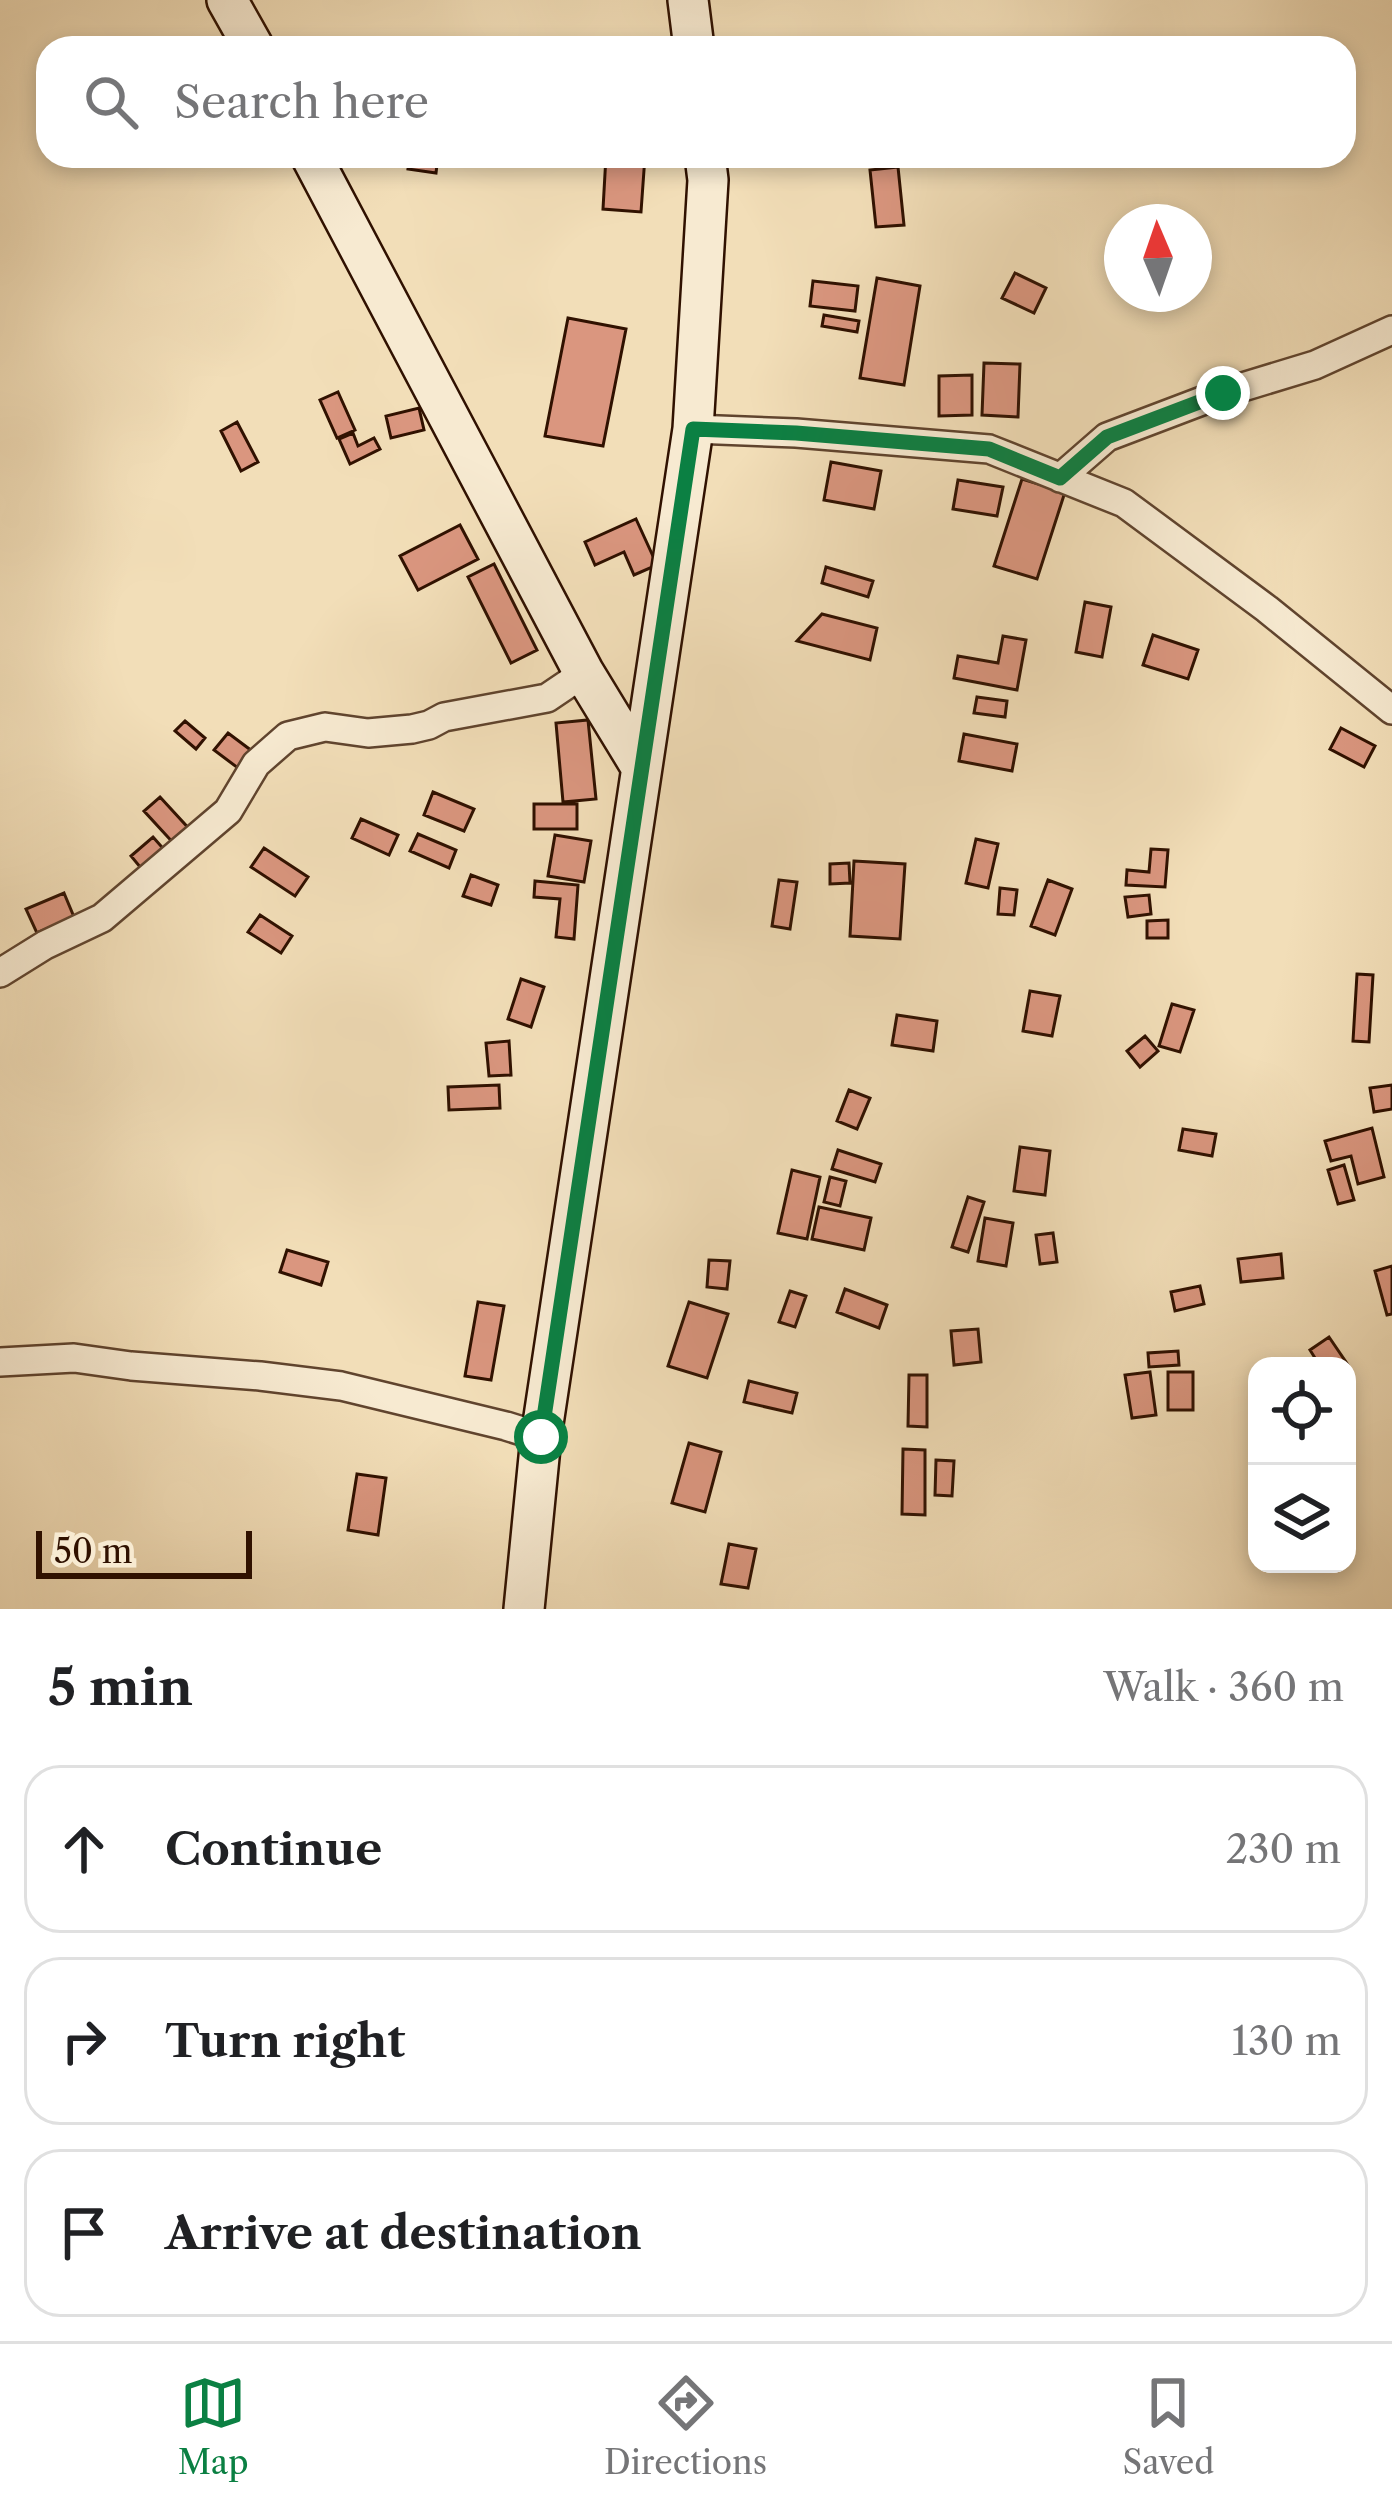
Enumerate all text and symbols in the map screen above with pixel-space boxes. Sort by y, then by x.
search box [36,36,1356,168]
icon: search [78,69,144,135]
text: Search here [174,74,429,130]
north arrow [1104,204,1212,312]
route end [1196,366,1250,420]
map controls [1248,1357,1356,1573]
button: locate [1248,1357,1356,1465]
route start [514,1410,568,1464]
button: layers [1248,1465,1356,1573]
scale bar [36,1525,252,1578]
text: 50 m [54,1531,132,1572]
text: 5 min [48,1656,193,1718]
text: Walk · 360 m [1103,1663,1344,1711]
icon: ahead [51,1816,117,1882]
text: Continue [165,1821,382,1877]
text: 230 m [1226,1825,1341,1873]
icon: right [51,2008,117,2074]
text: Turn right [165,2013,405,2069]
text: 130 m [1232,2017,1341,2065]
icon: arrive [51,2200,117,2266]
text: Arrive at destination [165,2205,642,2261]
tab: Map [178,2370,249,2483]
tab: Directions [604,2370,767,2483]
tab: Saved [1123,2370,1214,2483]

